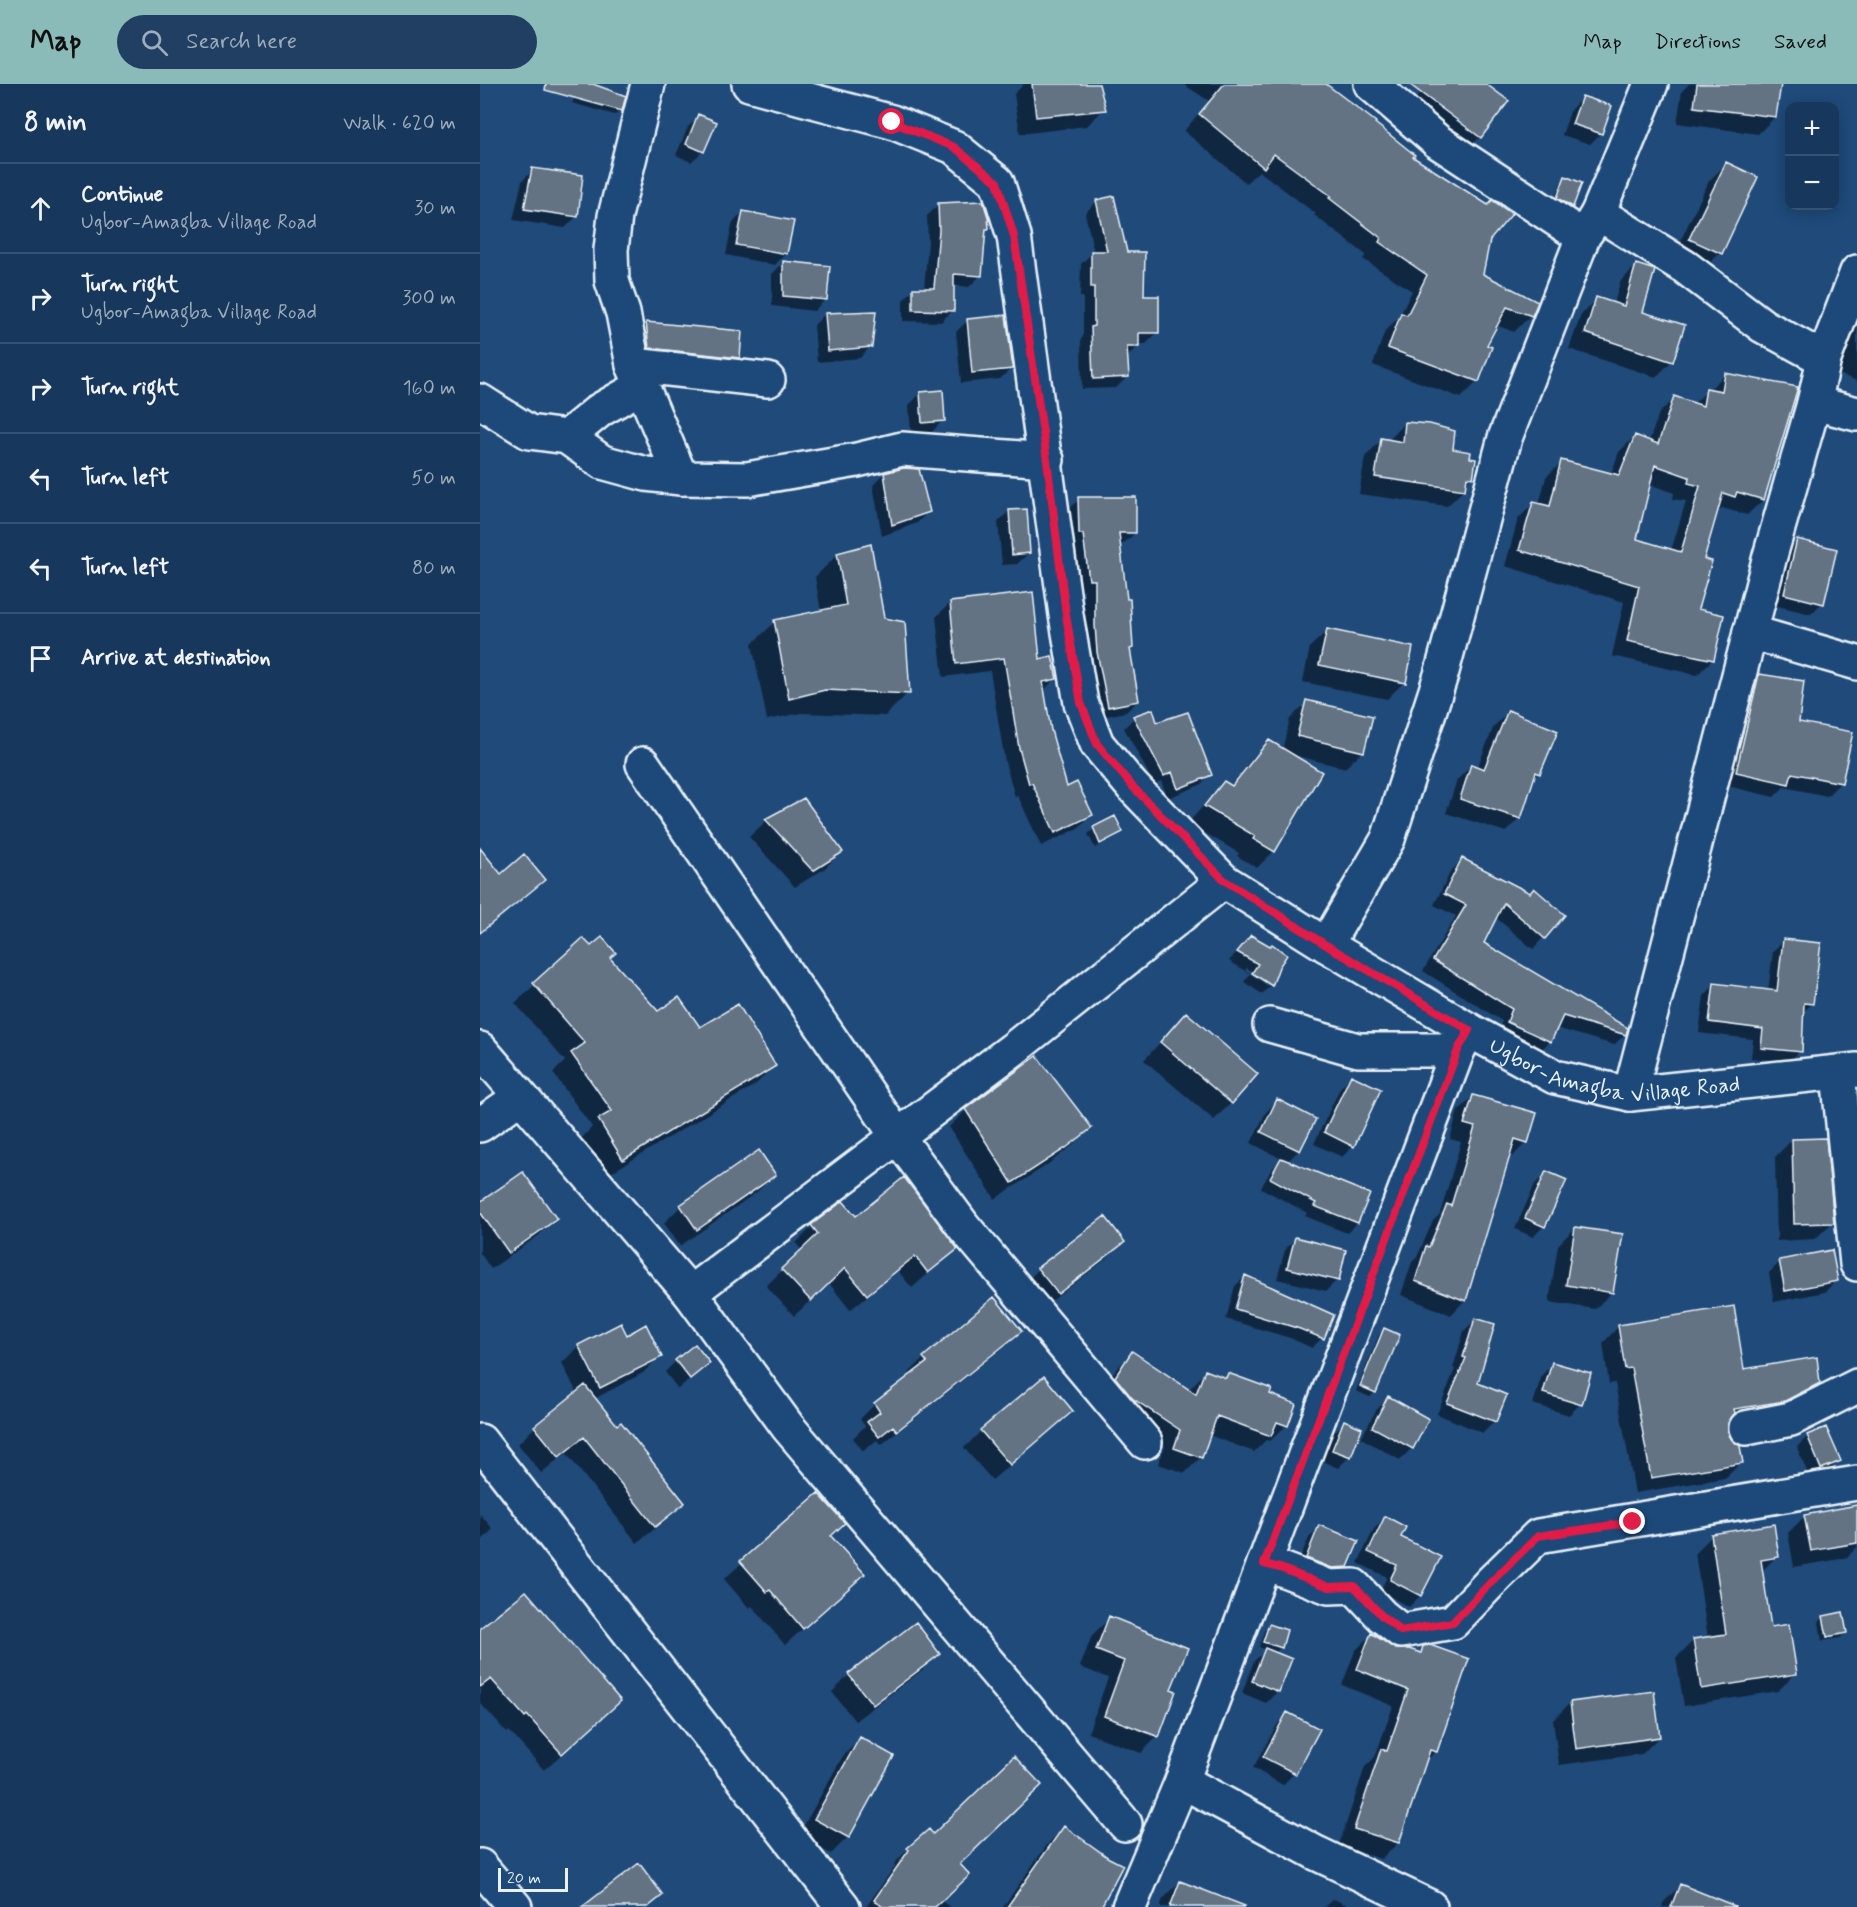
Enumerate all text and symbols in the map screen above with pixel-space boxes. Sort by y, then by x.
search box [117,15,537,69]
text: Map [30,24,81,61]
icon: search [138,26,171,59]
text: Search here [186,28,297,56]
text: Map [1583,28,1622,56]
text: Directions [1655,28,1741,56]
text: Saved [1774,28,1827,56]
map controls [1785,102,1839,210]
button: + [1785,102,1839,156]
text: 8 min [24,106,87,140]
route start [878,108,904,134]
text: Walk · 620 m [343,110,456,137]
button: − [1785,156,1839,210]
text: Continue [81,181,163,209]
icon: ahead [24,192,57,225]
text: 30 m [414,195,456,222]
text: Ugbor-Amagba Village Road [81,209,317,236]
text: Turn right [81,271,179,299]
icon: right [24,282,57,315]
text: 300 m [402,285,456,312]
text: Ugbor-Amagba Village Road [81,299,317,326]
icon: right [24,372,57,405]
text: Turn right [81,374,179,402]
text: 160 m [403,375,456,402]
icon: left [24,462,57,495]
text: Turn left [81,464,169,492]
text: 50 m [411,465,456,492]
icon: left [24,552,57,585]
text: Turn left [81,554,169,582]
text: 80 m [412,555,456,582]
icon: arrive [24,642,57,675]
text: Arrive at destination [81,644,271,672]
street label: Ugbor-Amagba Village Road [1484,1032,1742,1110]
route end [1619,1508,1645,1534]
scale bar [498,1865,568,1892]
text: 20 m [507,1868,541,1889]

